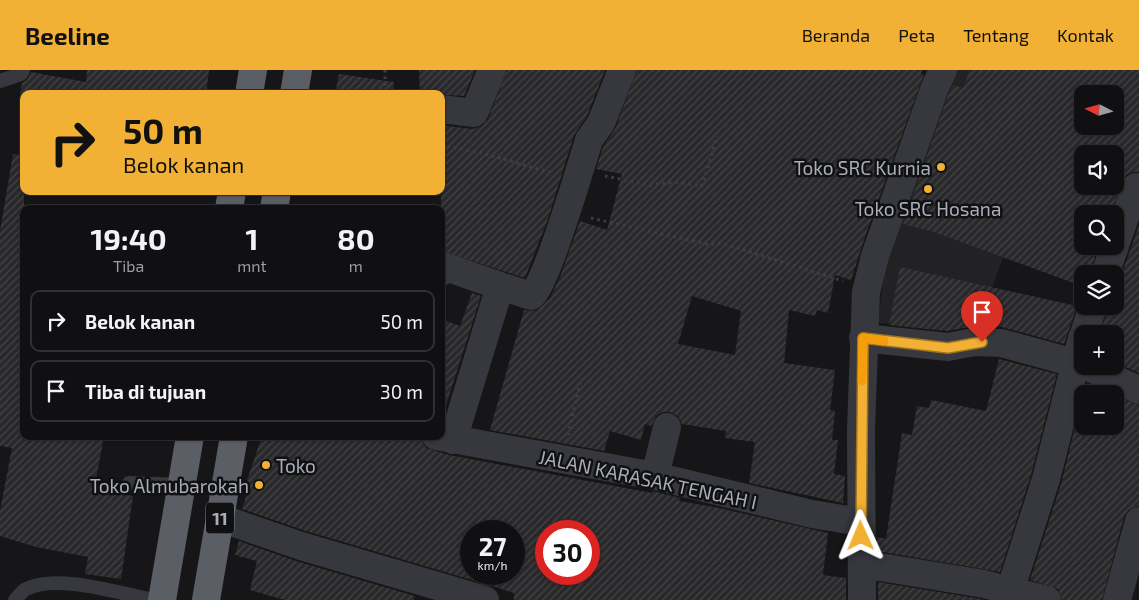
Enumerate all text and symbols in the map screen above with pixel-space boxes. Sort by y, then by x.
text: Beeline [25,21,110,50]
text: Beranda [802,24,870,46]
text: Peta [898,24,935,46]
text: Tentang [963,24,1029,46]
text: Kontak [1057,24,1114,46]
north arrow [1074,85,1124,135]
map controls [1074,85,1124,435]
text: 50 m [123,109,203,151]
icon: right [40,110,105,175]
button: sound [1074,145,1124,195]
text: Belok kanan [123,151,244,177]
place label: Toko SRC Kurnia [794,156,931,179]
marker: Toko SRC Kurnia [935,161,947,173]
marker: Toko SRC Hosana [922,183,934,195]
place label: Toko SRC Hosana [855,197,1001,220]
button: search [1074,205,1124,255]
text: 19:40 [90,220,167,256]
text: 1 [245,220,258,256]
text: 80 [337,220,375,256]
text: Tiba [113,256,144,275]
text: mnt [237,256,267,275]
text: m [349,256,363,275]
button: layers [1074,265,1124,315]
pin [961,291,1003,342]
icon: arrive [968,298,996,326]
icon: right [42,307,70,335]
text: Belok kanan [85,310,195,333]
text: 50 m [380,310,423,333]
button: + [1074,325,1124,375]
icon: arrive [42,377,70,405]
text: Tiba di tujuan [85,380,206,403]
text: 30 m [380,380,423,403]
button: − [1074,385,1124,435]
street label: JALAN KARASAK TENGAH I [537,445,759,513]
place label: Toko [276,454,316,477]
marker: Toko [260,459,272,471]
place label: Toko Almubarokah [90,474,249,497]
marker: Toko Almubarokah [253,479,265,491]
road number: 11 [206,502,234,533]
position arrow [834,509,886,561]
speed limit sign: 30 [535,520,600,585]
text: 27 [479,531,506,561]
text: km/h [478,558,507,572]

